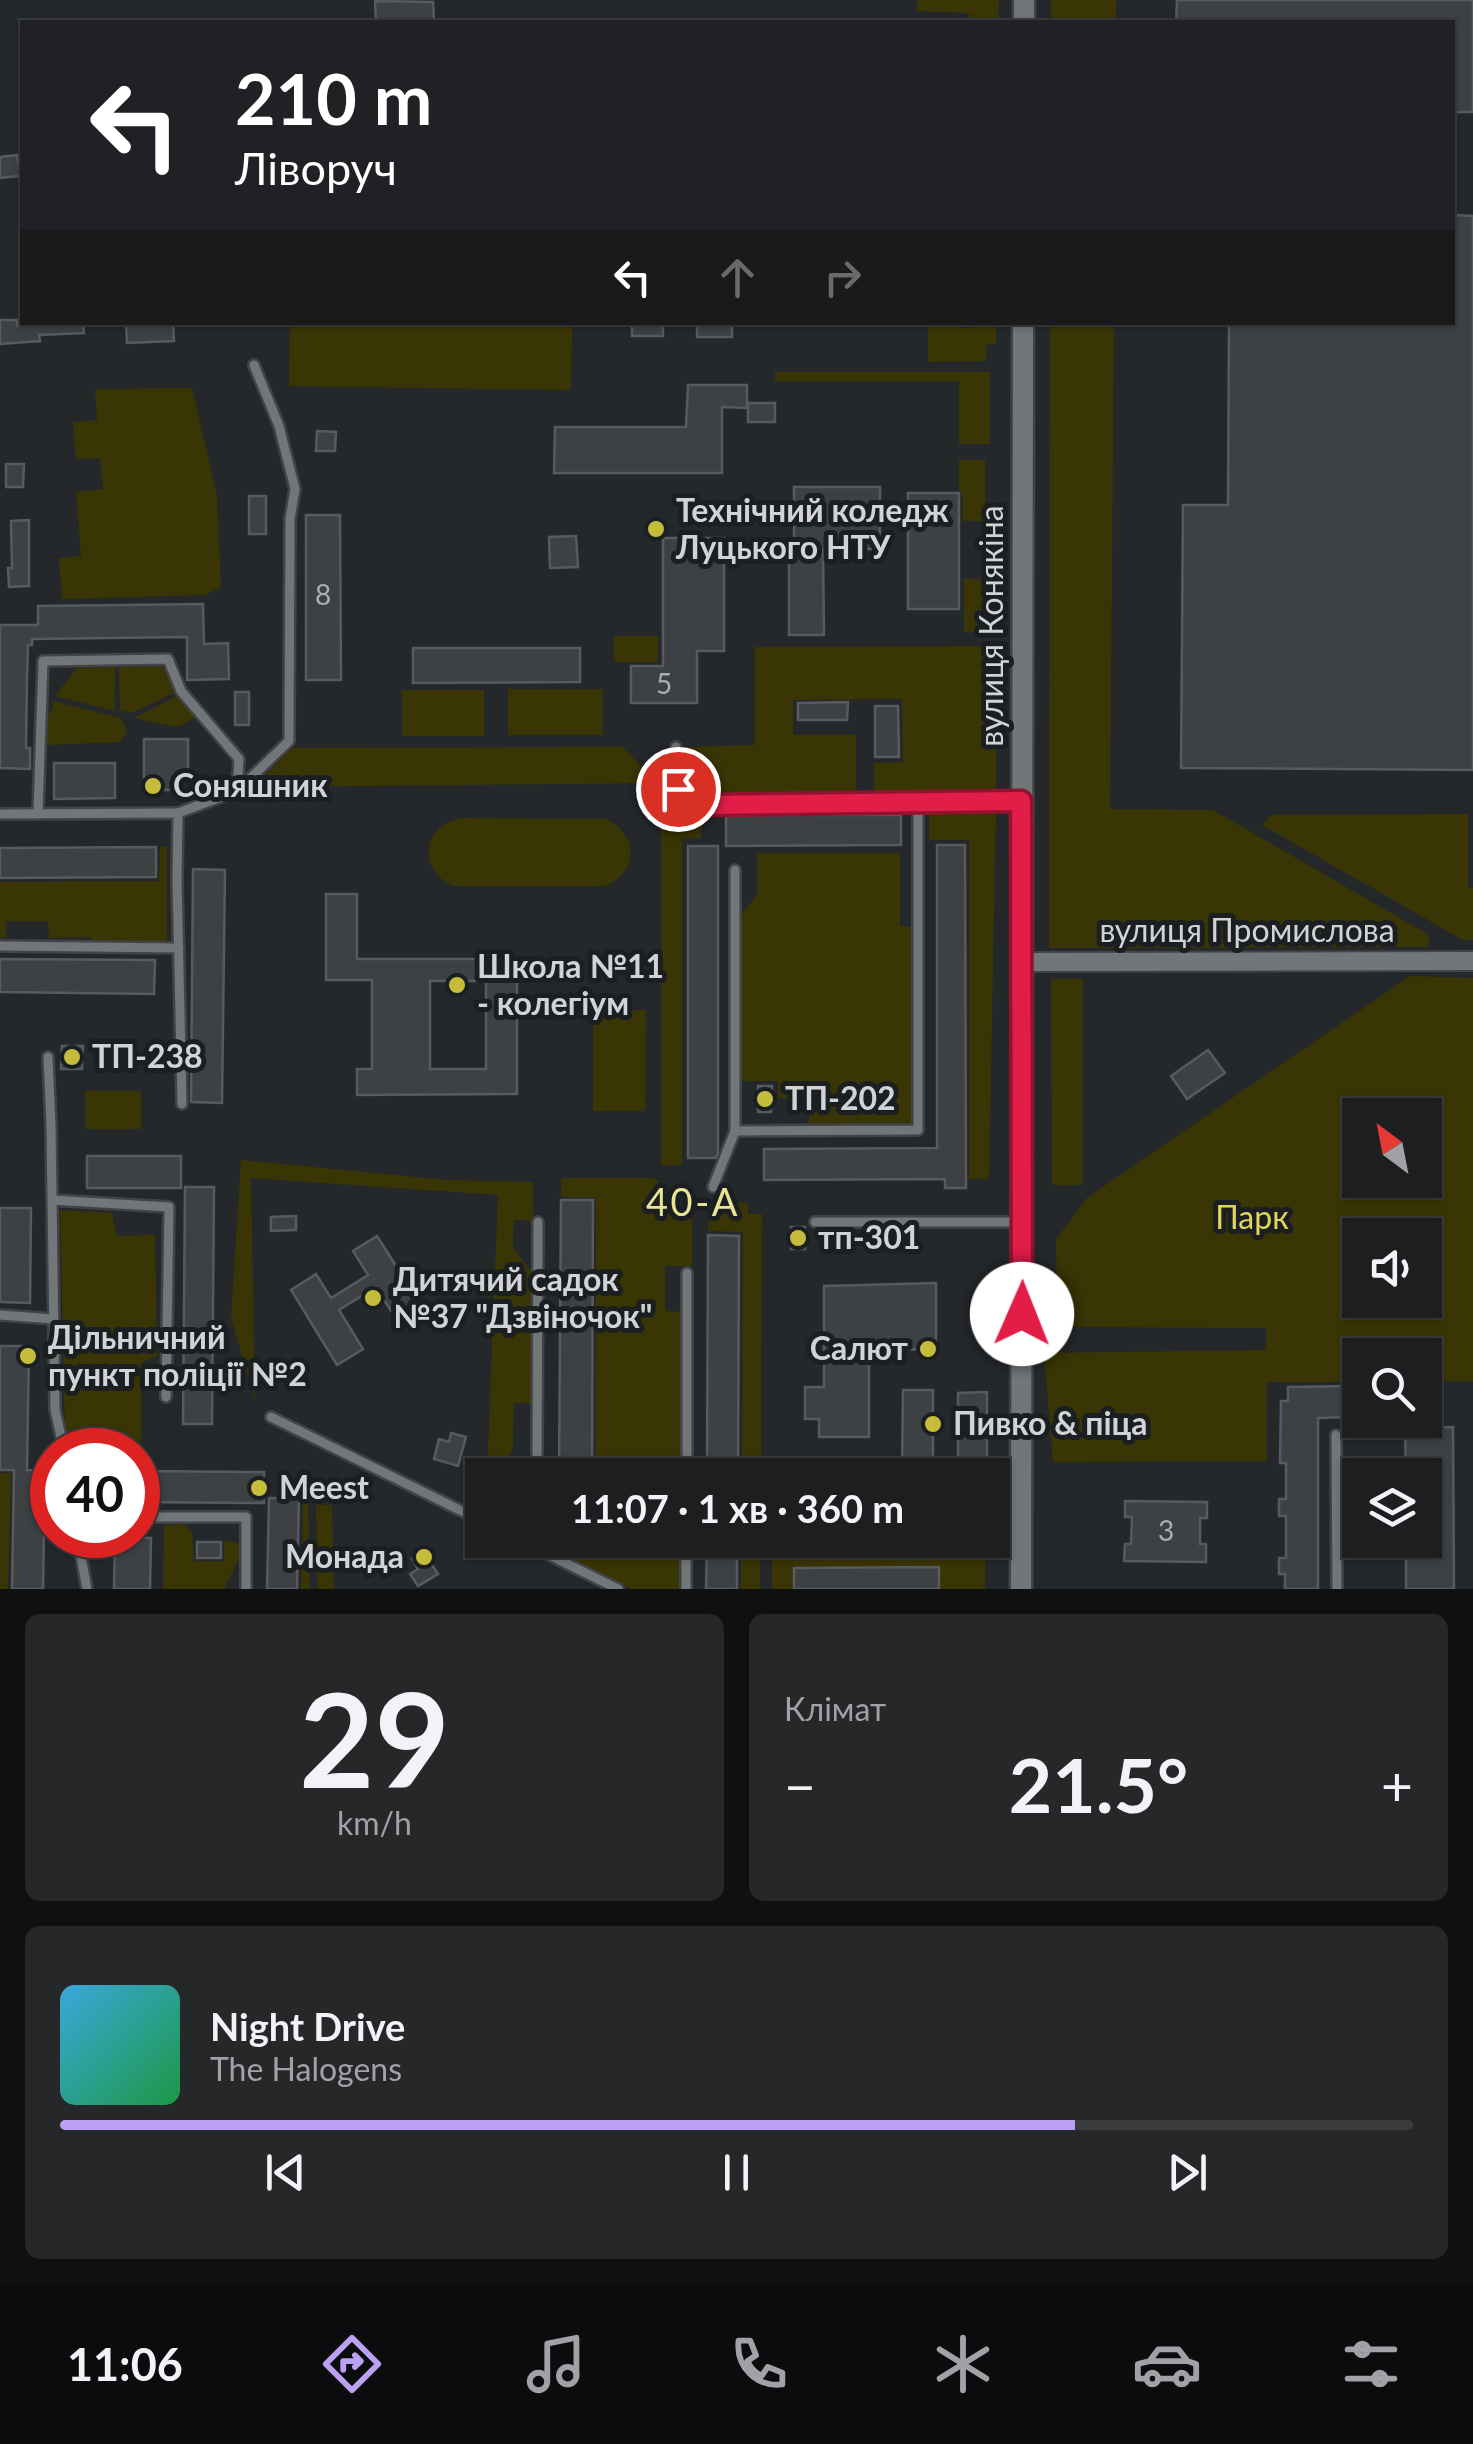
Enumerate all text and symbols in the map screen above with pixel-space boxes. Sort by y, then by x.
text: 210 m [235,56,432,140]
icon: left [70,60,200,190]
text: Ліворуч [235,141,397,195]
icon: left [605,250,660,305]
icon: ahead [710,250,765,305]
icon: right [815,250,870,305]
place label: Технічний коледж Луцького НТУ [675,490,949,566]
street label: вулиця Конякіна [971,505,1010,747]
marker: Технічний коледж Луцького НТУ [645,518,667,540]
house number: 8 [315,577,331,611]
house number: 5 [656,666,672,700]
pin [636,747,721,832]
icon: arrive [651,762,706,817]
place label: Соняшник [173,765,328,804]
marker: Соняшник [142,775,164,797]
street label: вулиця Промислова [1099,910,1395,949]
place label: Школа №11 - колегіум [477,946,664,1022]
marker: Школа №11 - колегіум [446,974,468,996]
place label: ТП-238 [92,1036,203,1075]
marker: ТП-238 [61,1046,83,1068]
place label: ТП-202 [785,1078,896,1117]
marker: ТП-202 [754,1088,776,1110]
north arrow [1342,1098,1442,1198]
map controls [1342,1098,1442,1558]
district label: 40-А [646,1178,740,1224]
park label: Парк [1215,1197,1289,1236]
place label: тп-301 [818,1217,920,1256]
button: sound [1342,1218,1442,1318]
marker: тп-301 [787,1227,809,1249]
place label: Дитячий садок №37 "Дзвіночок" [393,1259,653,1335]
position arrow [970,1262,1074,1366]
marker: Дитячий садок №37 "Дзвіночок" [362,1287,384,1309]
place label: Дільничний пункт поліції №2 [48,1317,307,1393]
place label: Салют [810,1328,909,1367]
marker: Салют [917,1338,939,1360]
button: search [1342,1338,1442,1438]
marker: Дільничний пункт поліції №2 [17,1345,39,1367]
place label: Пивко & піца [953,1403,1148,1442]
marker: Пивко & піца [922,1413,944,1435]
speed limit sign: 40 [30,1428,160,1558]
button: layers [1342,1458,1442,1558]
place label: Meest [279,1467,369,1506]
marker: Meest [248,1477,270,1499]
text: 11:07 · 1 хв · 360 m [571,1485,904,1531]
house number: 3 [1158,1513,1174,1547]
place label: Монада [285,1536,404,1575]
marker: Монада [413,1546,435,1568]
text: 29 [299,1660,450,1816]
text: Клімат [784,1689,886,1728]
text: 21.5° [1009,1739,1188,1829]
text: − [784,1752,816,1818]
text: + [1381,1752,1413,1818]
text: km/h [337,1803,412,1842]
text: Night Drive [210,2003,405,2049]
text: The Halogens [210,2049,402,2088]
icon: previous [258,2145,313,2200]
icon: pause [709,2145,764,2200]
icon: next [1160,2145,1215,2200]
icon: directions [317,2329,387,2399]
icon: music [521,2329,591,2399]
icon: phone [724,2329,794,2399]
icon: climate [928,2329,998,2399]
icon: car [1132,2329,1202,2399]
icon: filters [1336,2329,1406,2399]
text: 11:06 [67,2337,183,2391]

